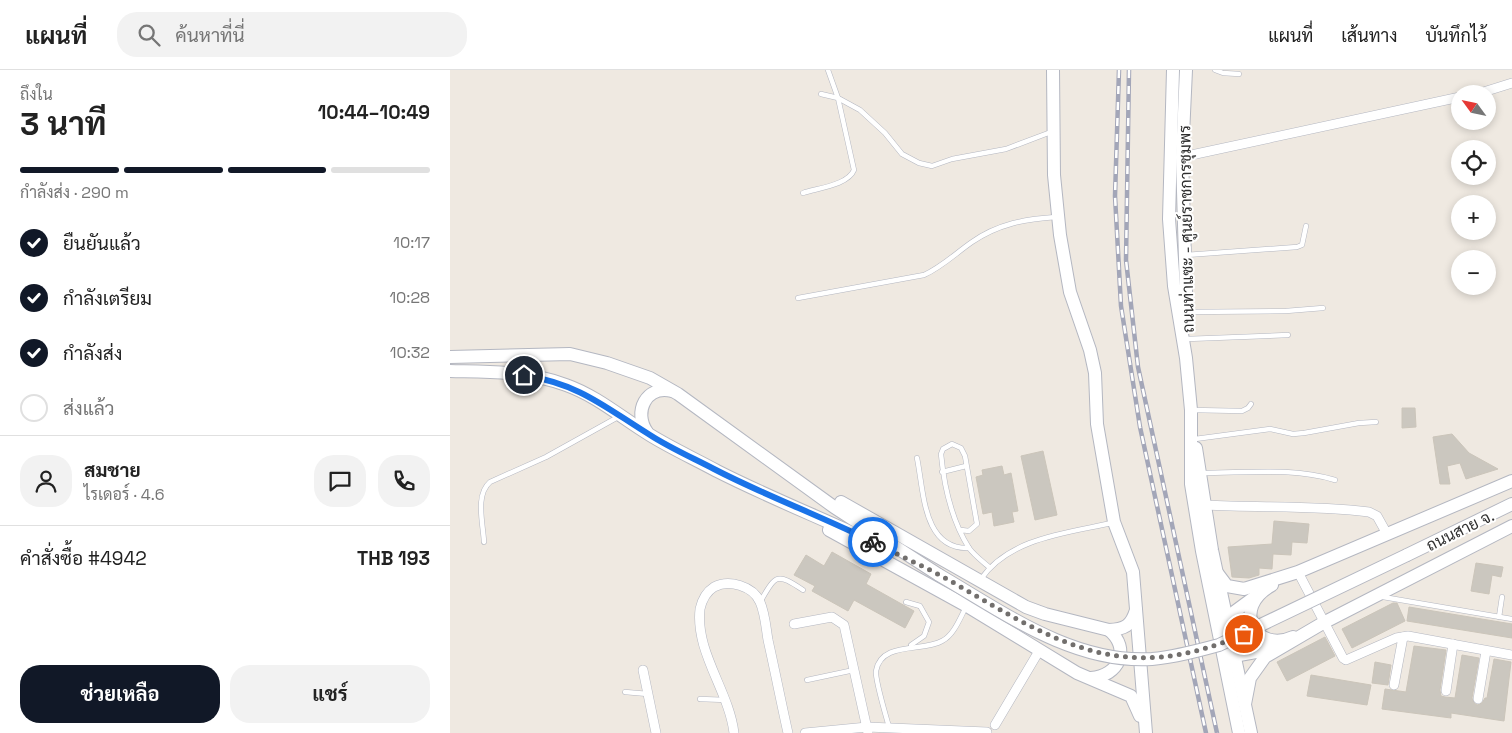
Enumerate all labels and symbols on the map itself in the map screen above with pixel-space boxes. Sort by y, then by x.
north arrow [1451,85,1496,130]
street label: ถนนท่าแซะ - ศูนย์ราชการชุมพร [1172,125,1200,333]
pin [503,354,545,396]
street label: ถนนสาย จ. [1423,505,1498,556]
courier [848,517,898,567]
pin [1223,613,1265,655]

